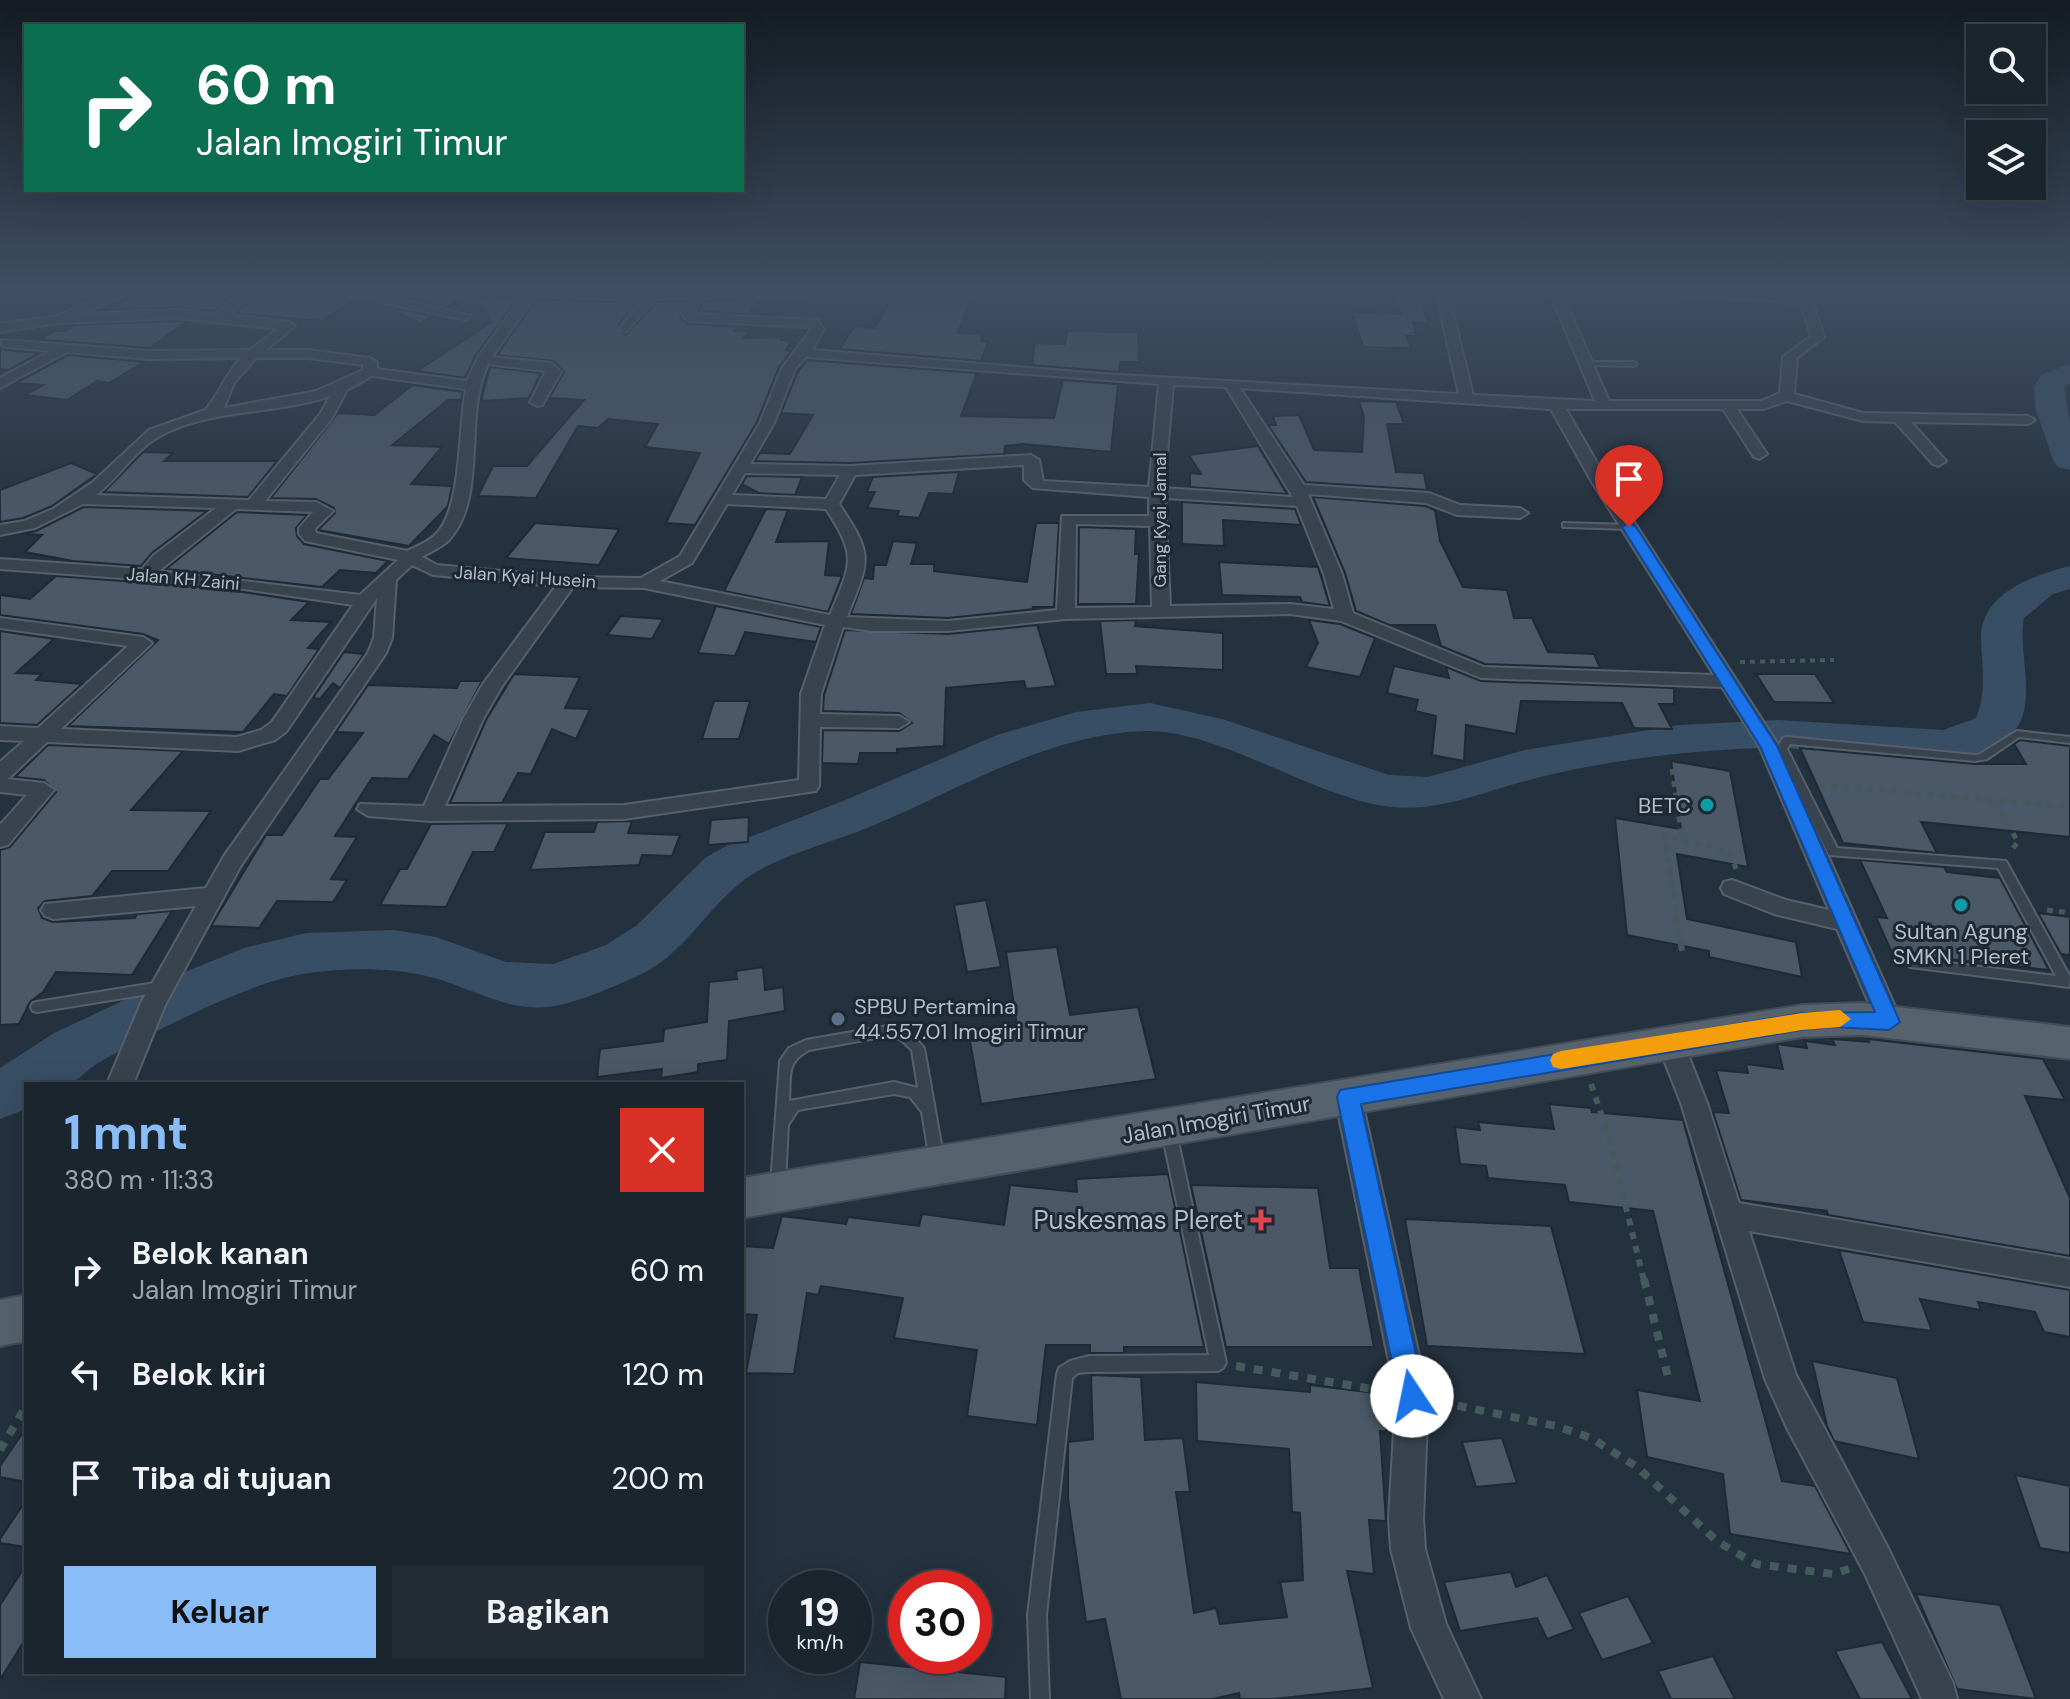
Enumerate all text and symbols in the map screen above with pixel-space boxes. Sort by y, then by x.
map controls [1966,24,2046,200]
button: search [1966,24,2046,104]
text: 60 m [196,48,337,121]
icon: right [64,56,168,160]
text: Jalan Imogiri Timur [196,119,508,166]
button: layers [1966,120,2046,200]
pin [1595,445,1663,527]
street label: Gang Kyai Jamal [1148,452,1172,588]
icon: arrive [1607,457,1651,501]
street label: Jalan Kyai Husein [453,560,597,594]
street label: Jalan KH Zaini [125,562,241,596]
place label: BETC [1638,791,1691,820]
marker: BETC [1698,796,1716,814]
marker: Sultan Agung SMKN 1 Pleret [1952,896,1970,914]
place label: Sultan Agung SMKN 1 Pleret [1893,917,2029,971]
place label: SPBU Pertamina 44.557.01 Imogiri Timur [854,992,1085,1046]
marker: SPBU Pertamina 44.557.01 Imogiri Timur [829,1010,847,1028]
street label: Jalan Imogiri Timur [1120,1089,1312,1150]
text: 1 mnt [64,1101,188,1164]
button: close [620,1108,704,1192]
text: 380 m · 11:33 [64,1163,214,1197]
place label: Puskesmas Pleret [1033,1203,1243,1237]
marker: Puskesmas Pleret [1250,1209,1272,1231]
text: Belok kanan [132,1234,309,1273]
icon: right [64,1248,108,1292]
text: 60 m [630,1251,704,1290]
text: Jalan Imogiri Timur [132,1273,357,1307]
icon: left [64,1352,108,1396]
position arrow [1370,1354,1454,1438]
text: Belok kiri [132,1355,266,1394]
text: 120 m [622,1355,704,1394]
icon: arrive [64,1456,108,1500]
text: Tiba di tujuan [132,1459,332,1498]
text: 200 m [611,1459,704,1498]
button: Keluar [64,1566,376,1658]
button: Bagikan [392,1566,704,1658]
speed limit sign: 30 [888,1570,992,1674]
text: 19 [800,1586,840,1638]
text: km/h [796,1629,844,1655]

